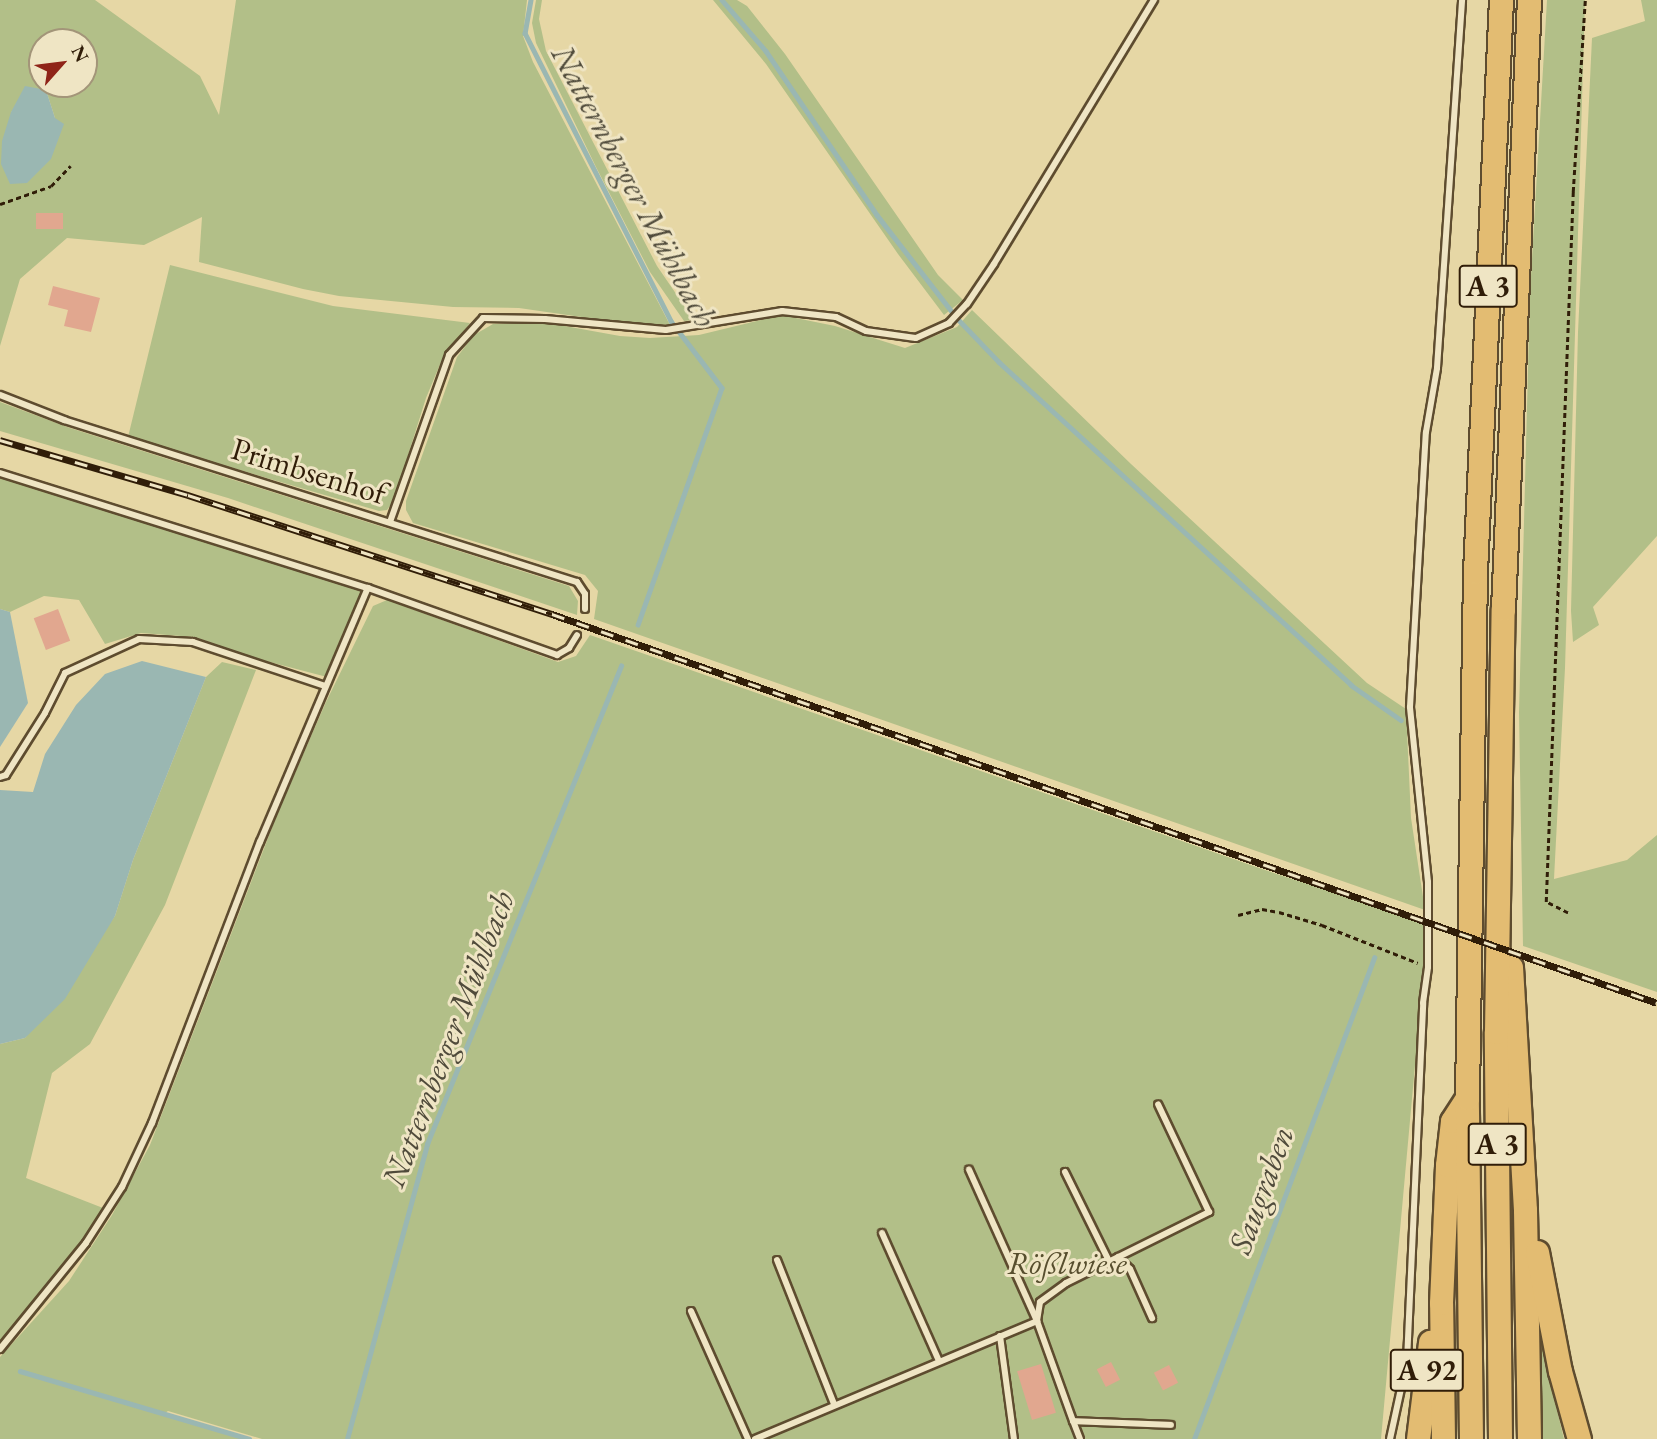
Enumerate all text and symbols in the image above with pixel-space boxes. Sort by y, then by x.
north arrow [28,28,98,98]
water label: Natternberger Mühlbach [543,38,725,334]
text: N [66,41,95,67]
road number: A 3 [1458,260,1518,312]
street label: Primbsenhof [227,429,391,513]
water label: Natternberger Mühlbach [373,885,523,1193]
road number: A 3 [1467,1118,1527,1170]
water label: Saugraben [1220,1121,1302,1259]
park label: Rößlwiese [1007,1244,1127,1282]
road number: A 92 [1388,1344,1466,1396]

